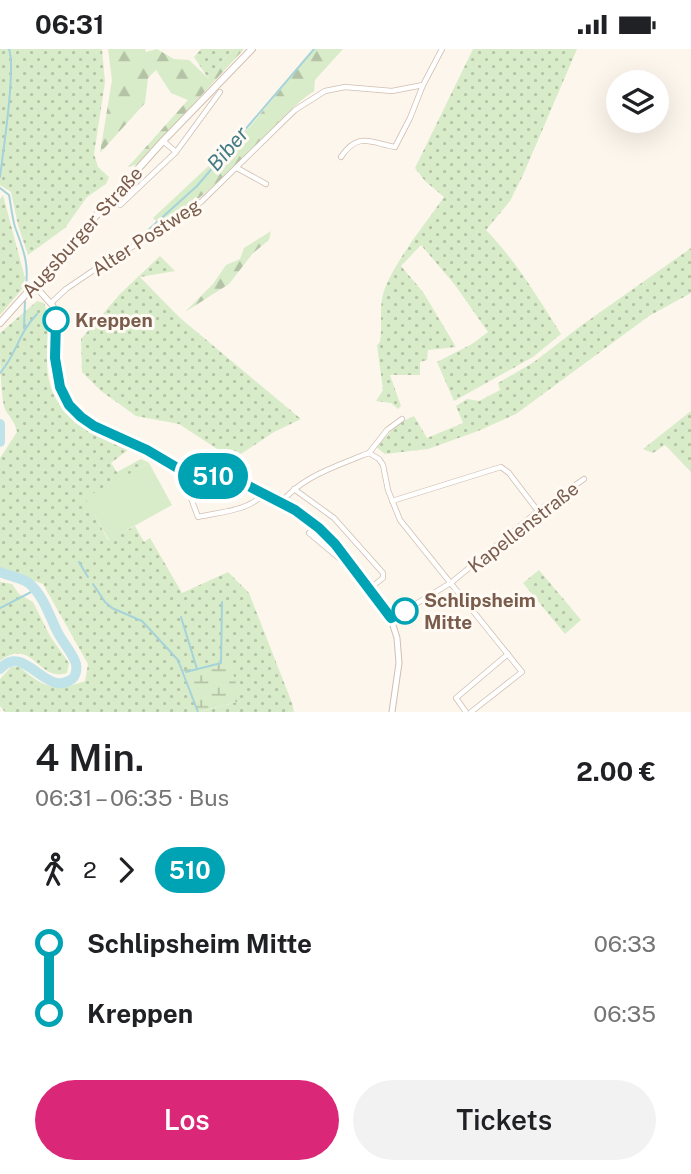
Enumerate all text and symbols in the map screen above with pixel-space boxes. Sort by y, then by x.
text: 06:31 [35,9,104,40]
map controls [606,70,669,133]
button: layers [606,70,669,133]
water label: Biber [202,121,254,176]
street label: Augsburger Straße [17,162,147,302]
street label: Alter Postweg [88,194,205,280]
marker: Kreppen [43,307,69,333]
place label: Kreppen [75,309,153,331]
line badge: 510 [173,453,253,499]
text: 510 [192,462,234,490]
street label: Kapellenstraße [463,477,583,577]
place label: Schlipsheim Mitte [424,589,536,633]
marker: Schlipsheim Mitte [392,598,418,624]
text: 4 Min. [35,735,144,780]
text: 2.00 € [576,756,656,787]
text: 06:31 – 06:35 · Bus [35,784,229,811]
icon: walk [35,851,73,889]
icon: forward [107,851,145,889]
text: 2 [83,856,97,883]
text: 510 [169,856,211,884]
text: Schlipsheim Mitte [87,928,312,959]
text: 06:33 [594,930,656,957]
text: Kreppen [87,998,193,1029]
text: 06:35 [593,1000,656,1027]
button: Los [35,1080,339,1160]
button: Tickets [353,1080,656,1160]

